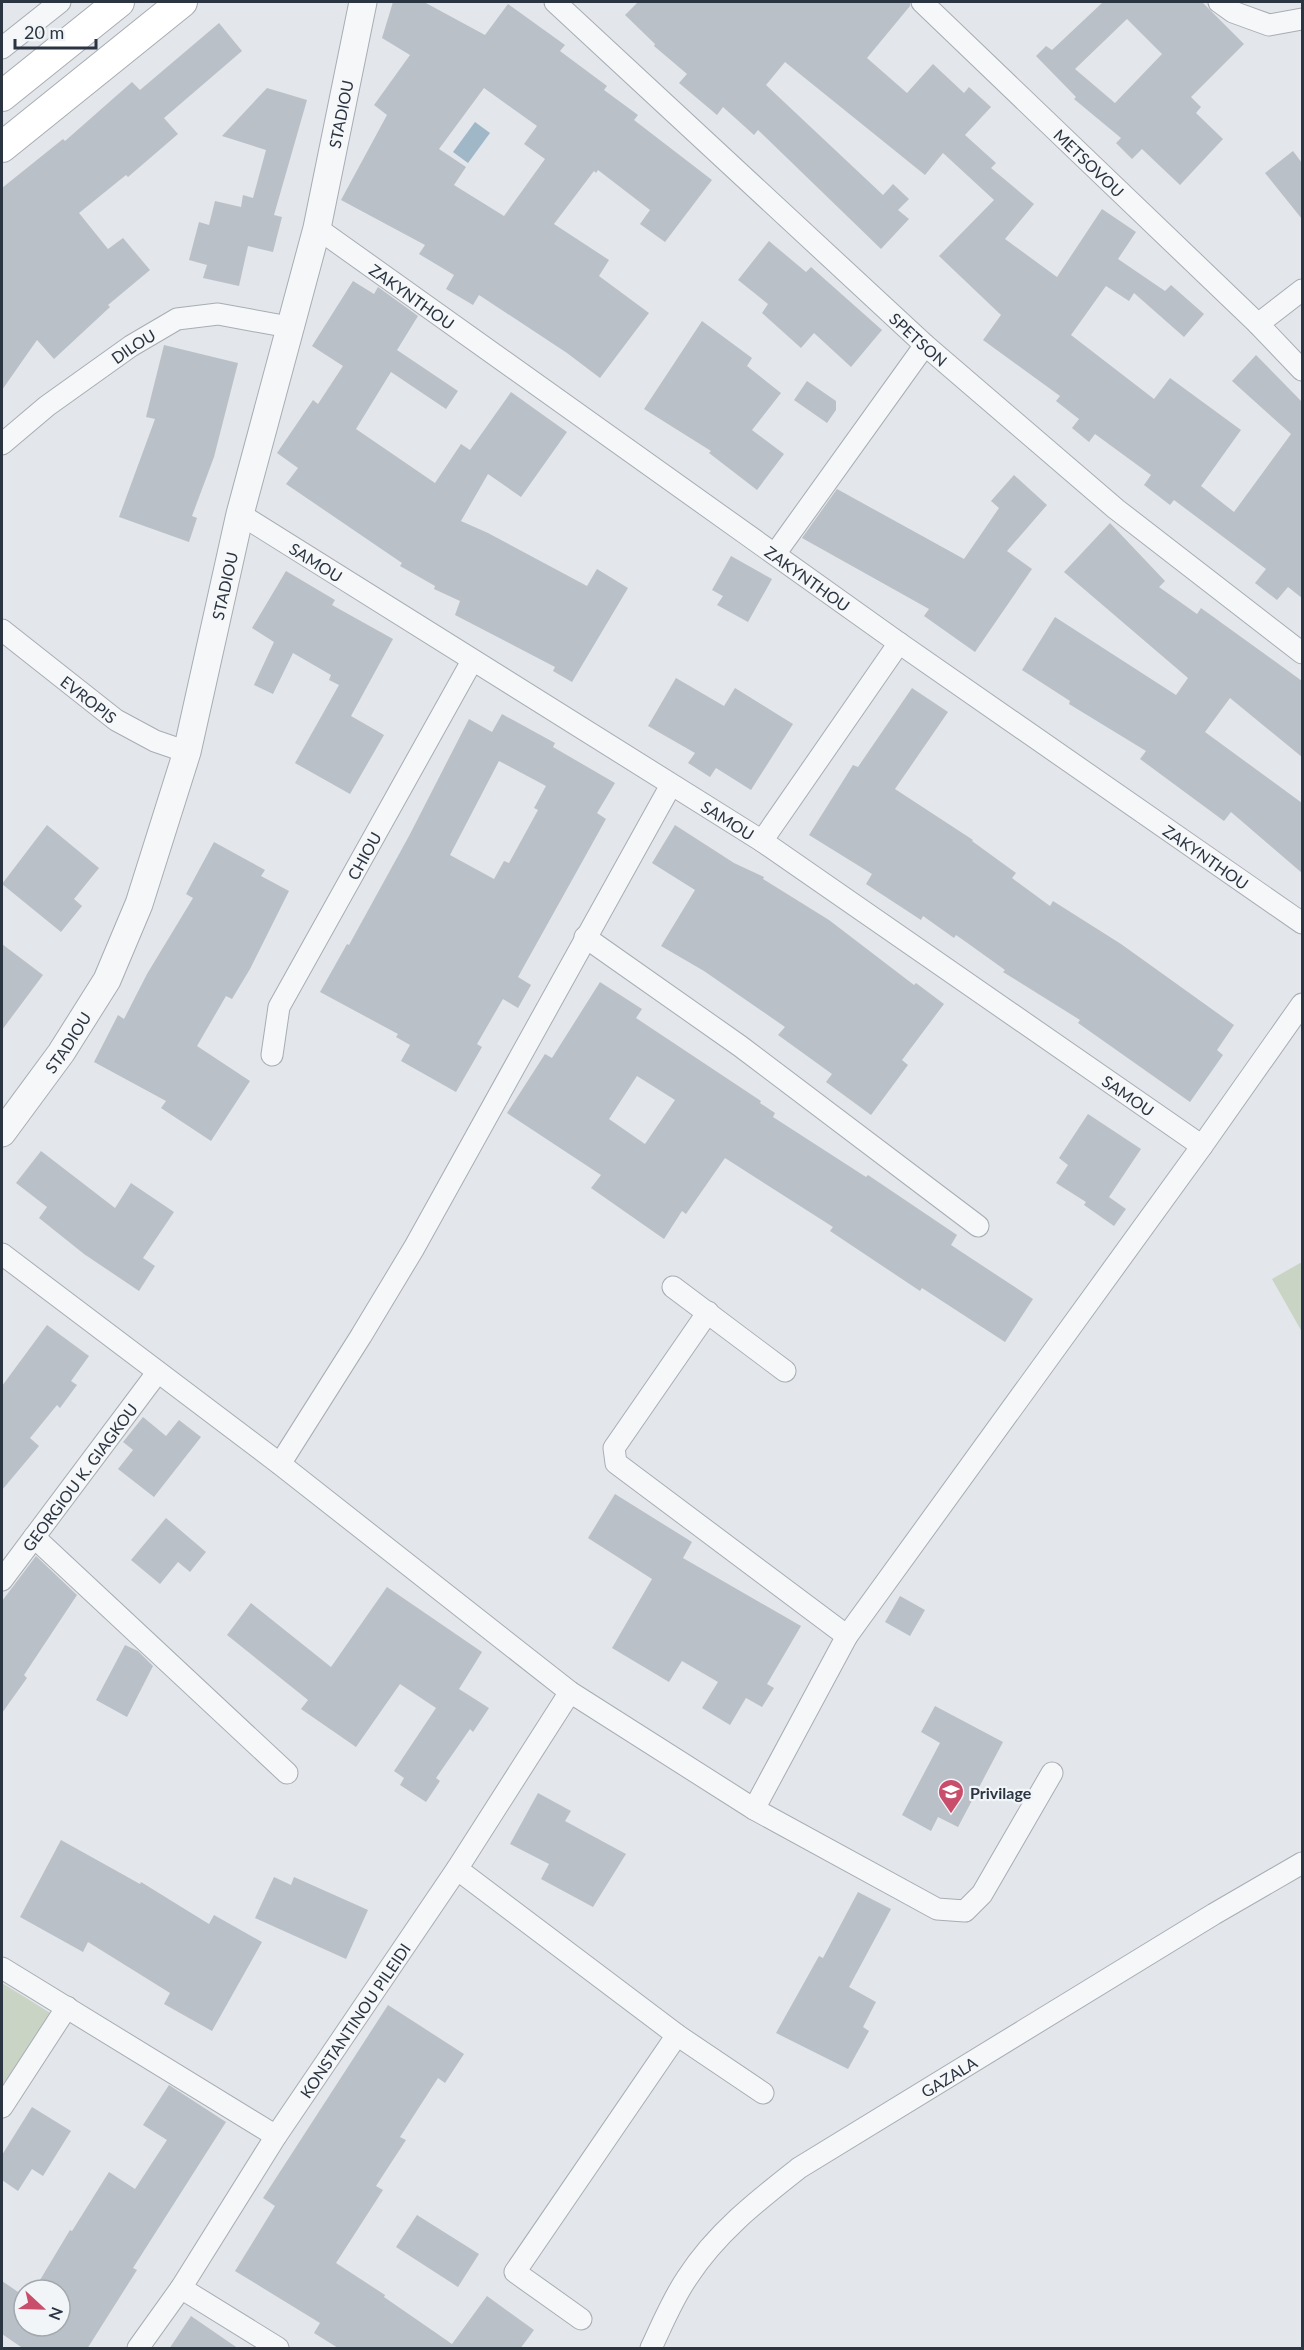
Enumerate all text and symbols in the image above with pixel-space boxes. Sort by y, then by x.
scale bar [15,12,96,50]
text: 20 m [24,21,64,43]
street label: STADIOU [324,78,356,150]
street label: METSOVOU [1051,125,1128,200]
street label: ZAKYNTHOU [366,259,458,333]
street label: SPETSON [886,308,952,370]
street label: DILOU [107,324,159,367]
street label: SAMOU [286,538,346,585]
street label: ZAKYNTHOU [762,541,854,615]
street label: STADIOU [207,550,241,621]
street label: EVROPIS [57,671,121,727]
street label: SAMOU [698,796,758,843]
street label: ZAKYNTHOU [1160,820,1253,893]
street label: CHIOU [343,828,384,883]
street label: STADIOU [40,1008,94,1076]
street label: SAMOU [1099,1071,1158,1120]
street label: GEORGIOU K. GIAGKOU [18,1399,141,1554]
school or university icon: Privilage [936,1777,966,1815]
place label: Privilage [970,1783,1032,1802]
street label: KONSTANTINOU PILEIDI [295,1939,414,2101]
street label: GAZALA [917,2052,980,2101]
north arrow [12,2278,72,2338]
text: N [45,2305,67,2323]

